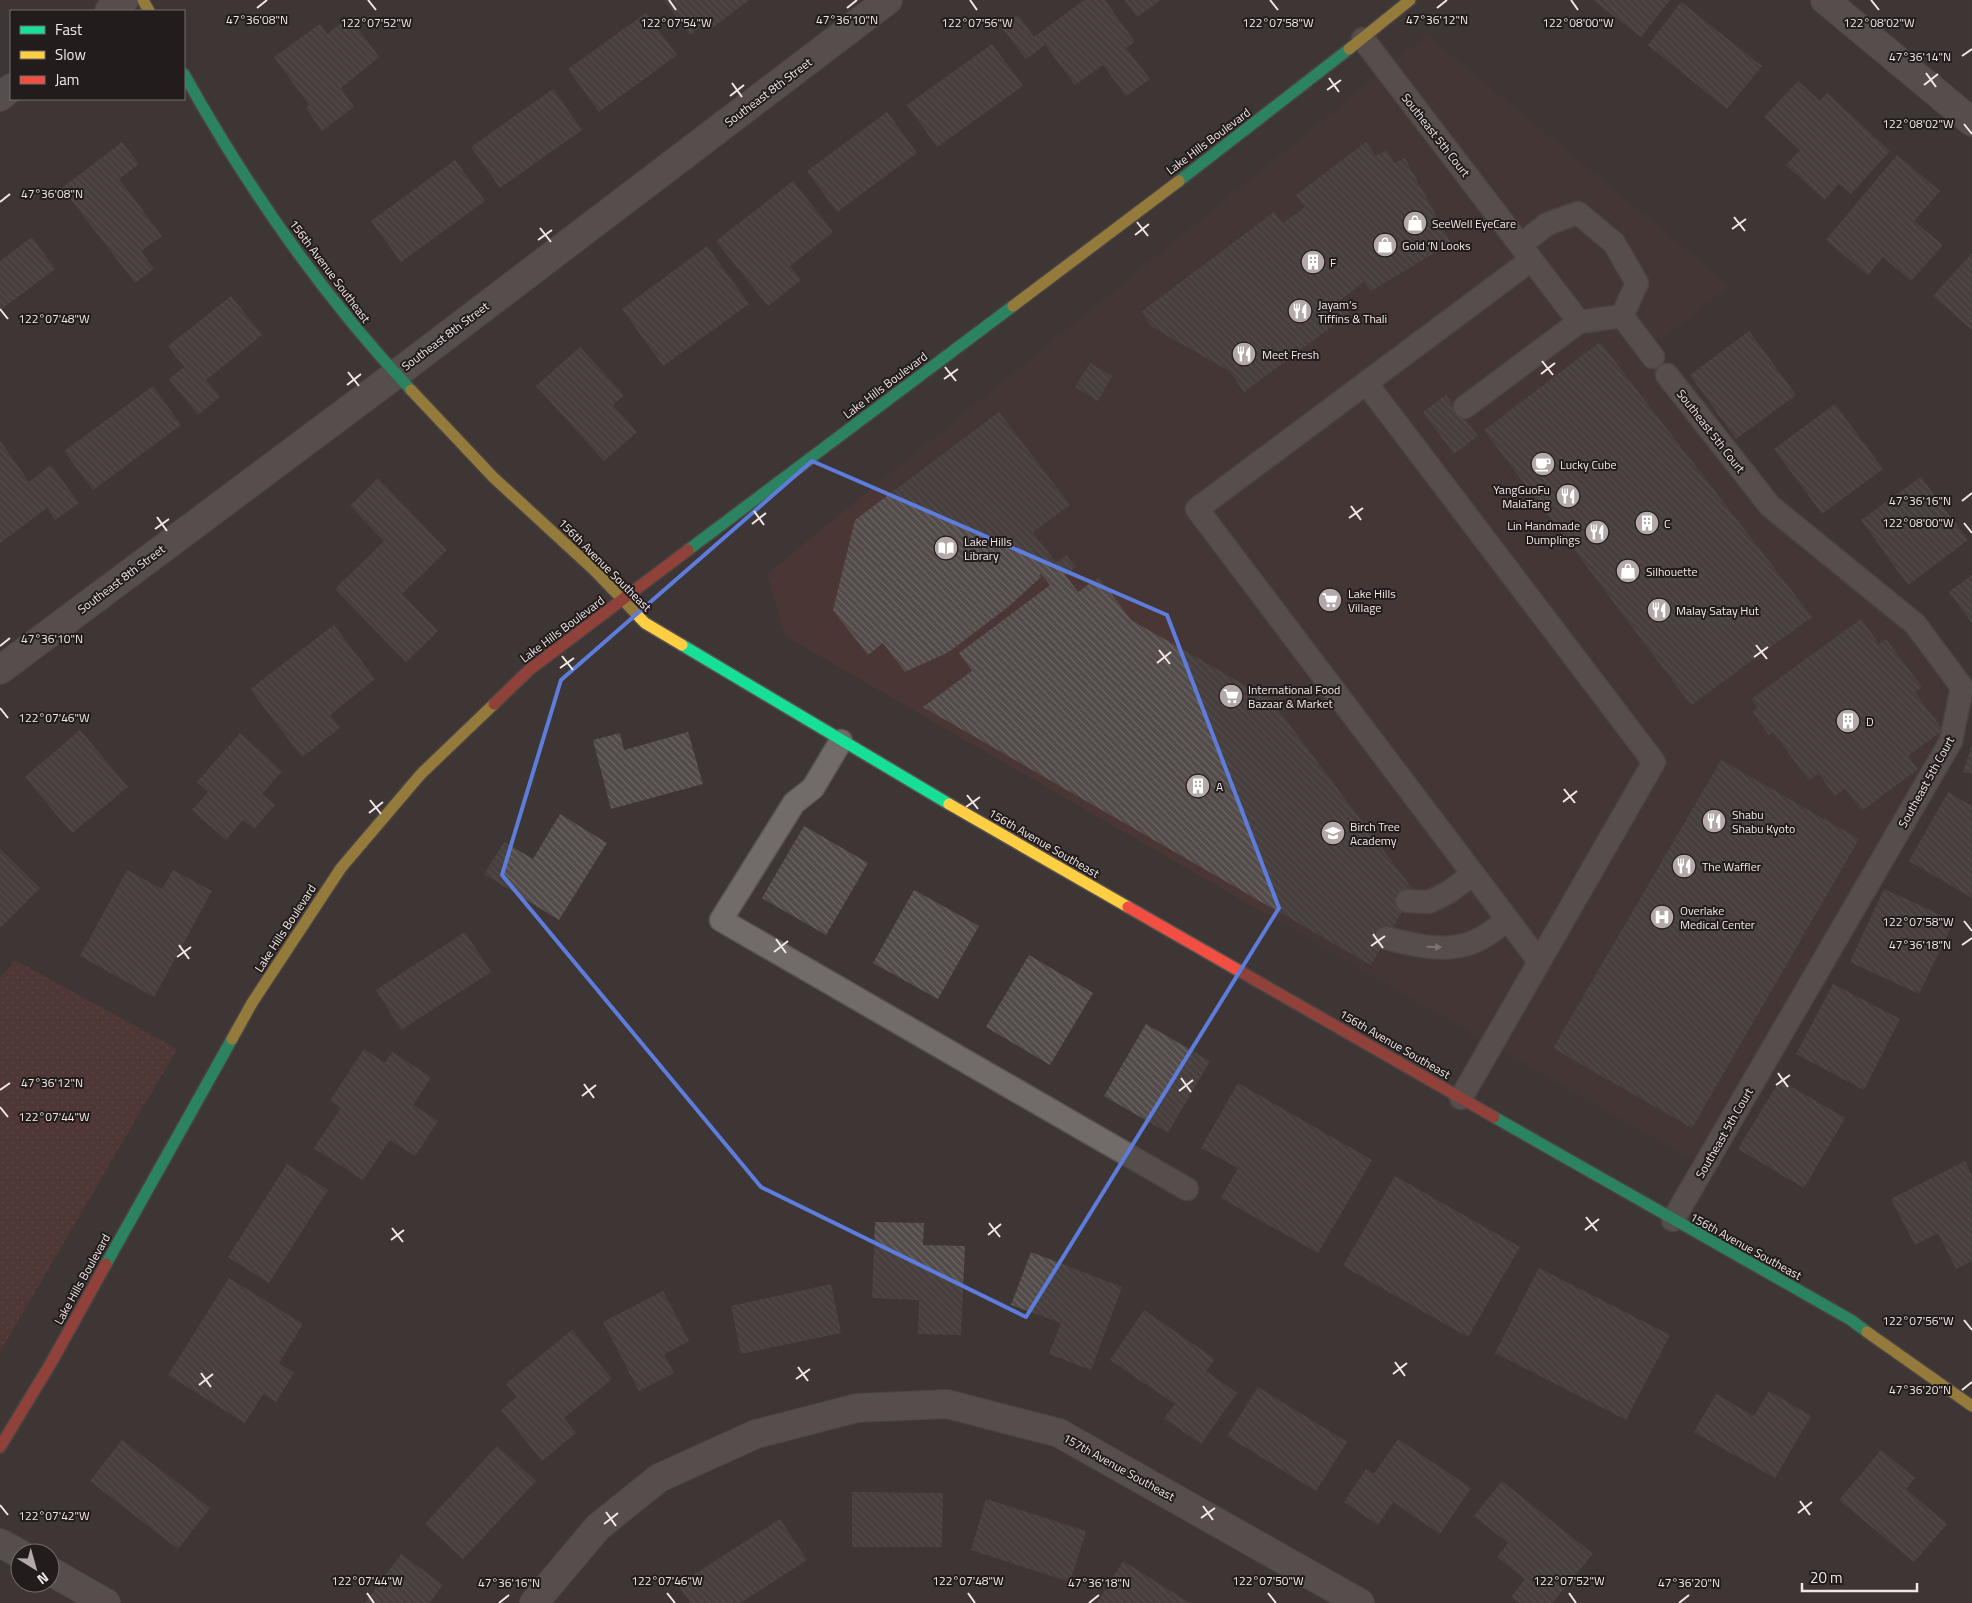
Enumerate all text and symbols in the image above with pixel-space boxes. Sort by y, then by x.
legend [10,10,185,100]
text: 47°36'08"N [226,10,288,29]
text: 47°36'10"N [816,10,878,29]
text: 47°36'12"N [1406,10,1468,29]
text: 122°07'52"W [340,13,412,32]
text: 122°07'54"W [640,13,712,32]
text: 122°07'56"W [941,13,1013,32]
text: 122°07'58"W [1242,13,1314,32]
text: 122°08'00"W [1542,13,1614,32]
text: 122°08'02"W [1843,13,1915,32]
text: Fast [55,18,83,41]
text: Slow [55,43,86,66]
text: 47°36'14"N [1889,47,1951,66]
street label: Southeast 8th Street [720,52,816,131]
text: Jam [55,68,79,91]
street label: Southeast 5th Court [1397,89,1475,182]
street label: Lake Hills Boulevard [1162,103,1254,179]
text: 122°08'02"W [1882,114,1954,133]
text: 47°36'08"N [21,184,83,203]
shop icon: SeeWell EyeCare [1402,210,1428,236]
place label: SeeWell EyeCare [1432,214,1516,233]
street label: 156th Avenue Southeast [285,215,376,327]
shop icon: Gold ‘N Looks [1372,232,1398,258]
place label: Gold ‘N Looks [1402,236,1471,255]
building icon: F [1300,249,1326,275]
place label: F [1330,253,1336,272]
place label: Jayam’s Tiffins & Thali [1318,295,1387,328]
street label: Southeast 8th Street [397,296,493,375]
restaurant icon: Jayam’s Tiffins & Thali [1287,298,1313,324]
text: 122°07'48"W [18,309,90,328]
restaurant icon: Meet Fresh [1231,341,1257,367]
place label: Meet Fresh [1262,345,1319,364]
street label: Lake Hills Boulevard [839,347,931,423]
street label: Southeast 5th Court [1672,385,1750,478]
cafe icon: Lucky Cube [1530,451,1556,477]
place label: Lucky Cube [1560,455,1617,474]
place label: YangGuoFu MalaTang [1493,480,1550,513]
restaurant icon: YangGuoFu MalaTang [1555,483,1581,509]
text: 47°36'16"N [1889,491,1951,510]
building icon: C [1634,510,1660,536]
text: 122°08'00"W [1882,513,1954,532]
street label: 156th Avenue Southeast [554,514,657,617]
place label: C [1664,514,1671,533]
place label: Lin Handmade Dumplings [1507,516,1580,549]
restaurant icon: Lin Handmade Dumplings [1584,519,1610,545]
place label: Lake Hills Library [964,532,1012,565]
library icon: Lake Hills Library [933,535,959,561]
street label: Southeast 8th Street [73,539,169,618]
shop icon: Silhouette [1615,558,1641,584]
place label: Silhouette [1646,562,1698,581]
place label: Lake Hills Village [1348,584,1396,617]
supermarket icon: Lake Hills Village [1317,587,1343,613]
street label: Lake Hills Boulevard [516,591,608,667]
restaurant icon: Malay Satay Hut [1646,597,1672,623]
place label: Malay Satay Hut [1676,601,1760,620]
text: 47°36'10"N [21,629,83,648]
place label: International Food Bazaar & Market [1248,680,1340,713]
supermarket icon: International Food Bazaar & Market [1218,683,1244,709]
text: 122°07'46"W [18,708,90,727]
building icon: D [1835,708,1861,734]
place label: D [1866,712,1874,731]
street label: Southeast 5th Court [1893,732,1959,831]
building icon: A [1185,773,1211,799]
place label: A [1216,777,1223,796]
street label: 156th Avenue Southeast [985,803,1104,883]
place label: Shabu Shabu Kyoto [1732,805,1795,838]
restaurant icon: Shabu Shabu Kyoto [1701,808,1727,834]
place label: Birch Tree Academy [1350,817,1400,850]
school or university icon: Birch Tree Academy [1320,820,1346,846]
restaurant icon: The Waffler [1671,853,1697,879]
place label: The Waffler [1702,857,1761,876]
street label: Lake Hills Boulevard [249,880,321,976]
place label: Overlake Medical Center [1680,901,1755,934]
hospital icon: Overlake Medical Center [1649,904,1675,930]
text: 122°07'58"W [1882,912,1954,931]
text: 47°36'18"N [1889,935,1951,954]
one-way arrow [1426,943,1442,951]
street label: 156th Avenue Southeast [1336,1004,1455,1084]
text: 47°36'12"N [21,1073,83,1092]
street label: Southeast 5th Court [1690,1083,1758,1182]
text: 122°07'44"W [18,1107,90,1126]
street label: 156th Avenue Southeast [1687,1207,1806,1285]
street label: Lake Hills Boulevard [49,1230,115,1328]
text: 122°07'56"W [1882,1311,1954,1330]
text: 47°36'20"N [1889,1380,1951,1399]
street label: 157th Avenue Southeast [1060,1428,1179,1506]
text: 122°07'42"W [18,1506,90,1525]
north arrow [10,1543,60,1593]
scale bar [1802,1560,1917,1592]
text: 20 m [1810,1566,1843,1589]
text: N [33,1567,53,1590]
text: 122°07'44"W [331,1571,403,1590]
text: 122°07'46"W [631,1571,703,1590]
text: 122°07'48"W [932,1571,1004,1590]
text: 122°07'50"W [1232,1571,1304,1590]
text: 122°07'52"W [1533,1571,1605,1590]
text: 47°36'16"N [478,1573,540,1592]
text: 47°36'18"N [1068,1573,1130,1592]
text: 47°36'20"N [1658,1573,1720,1592]

